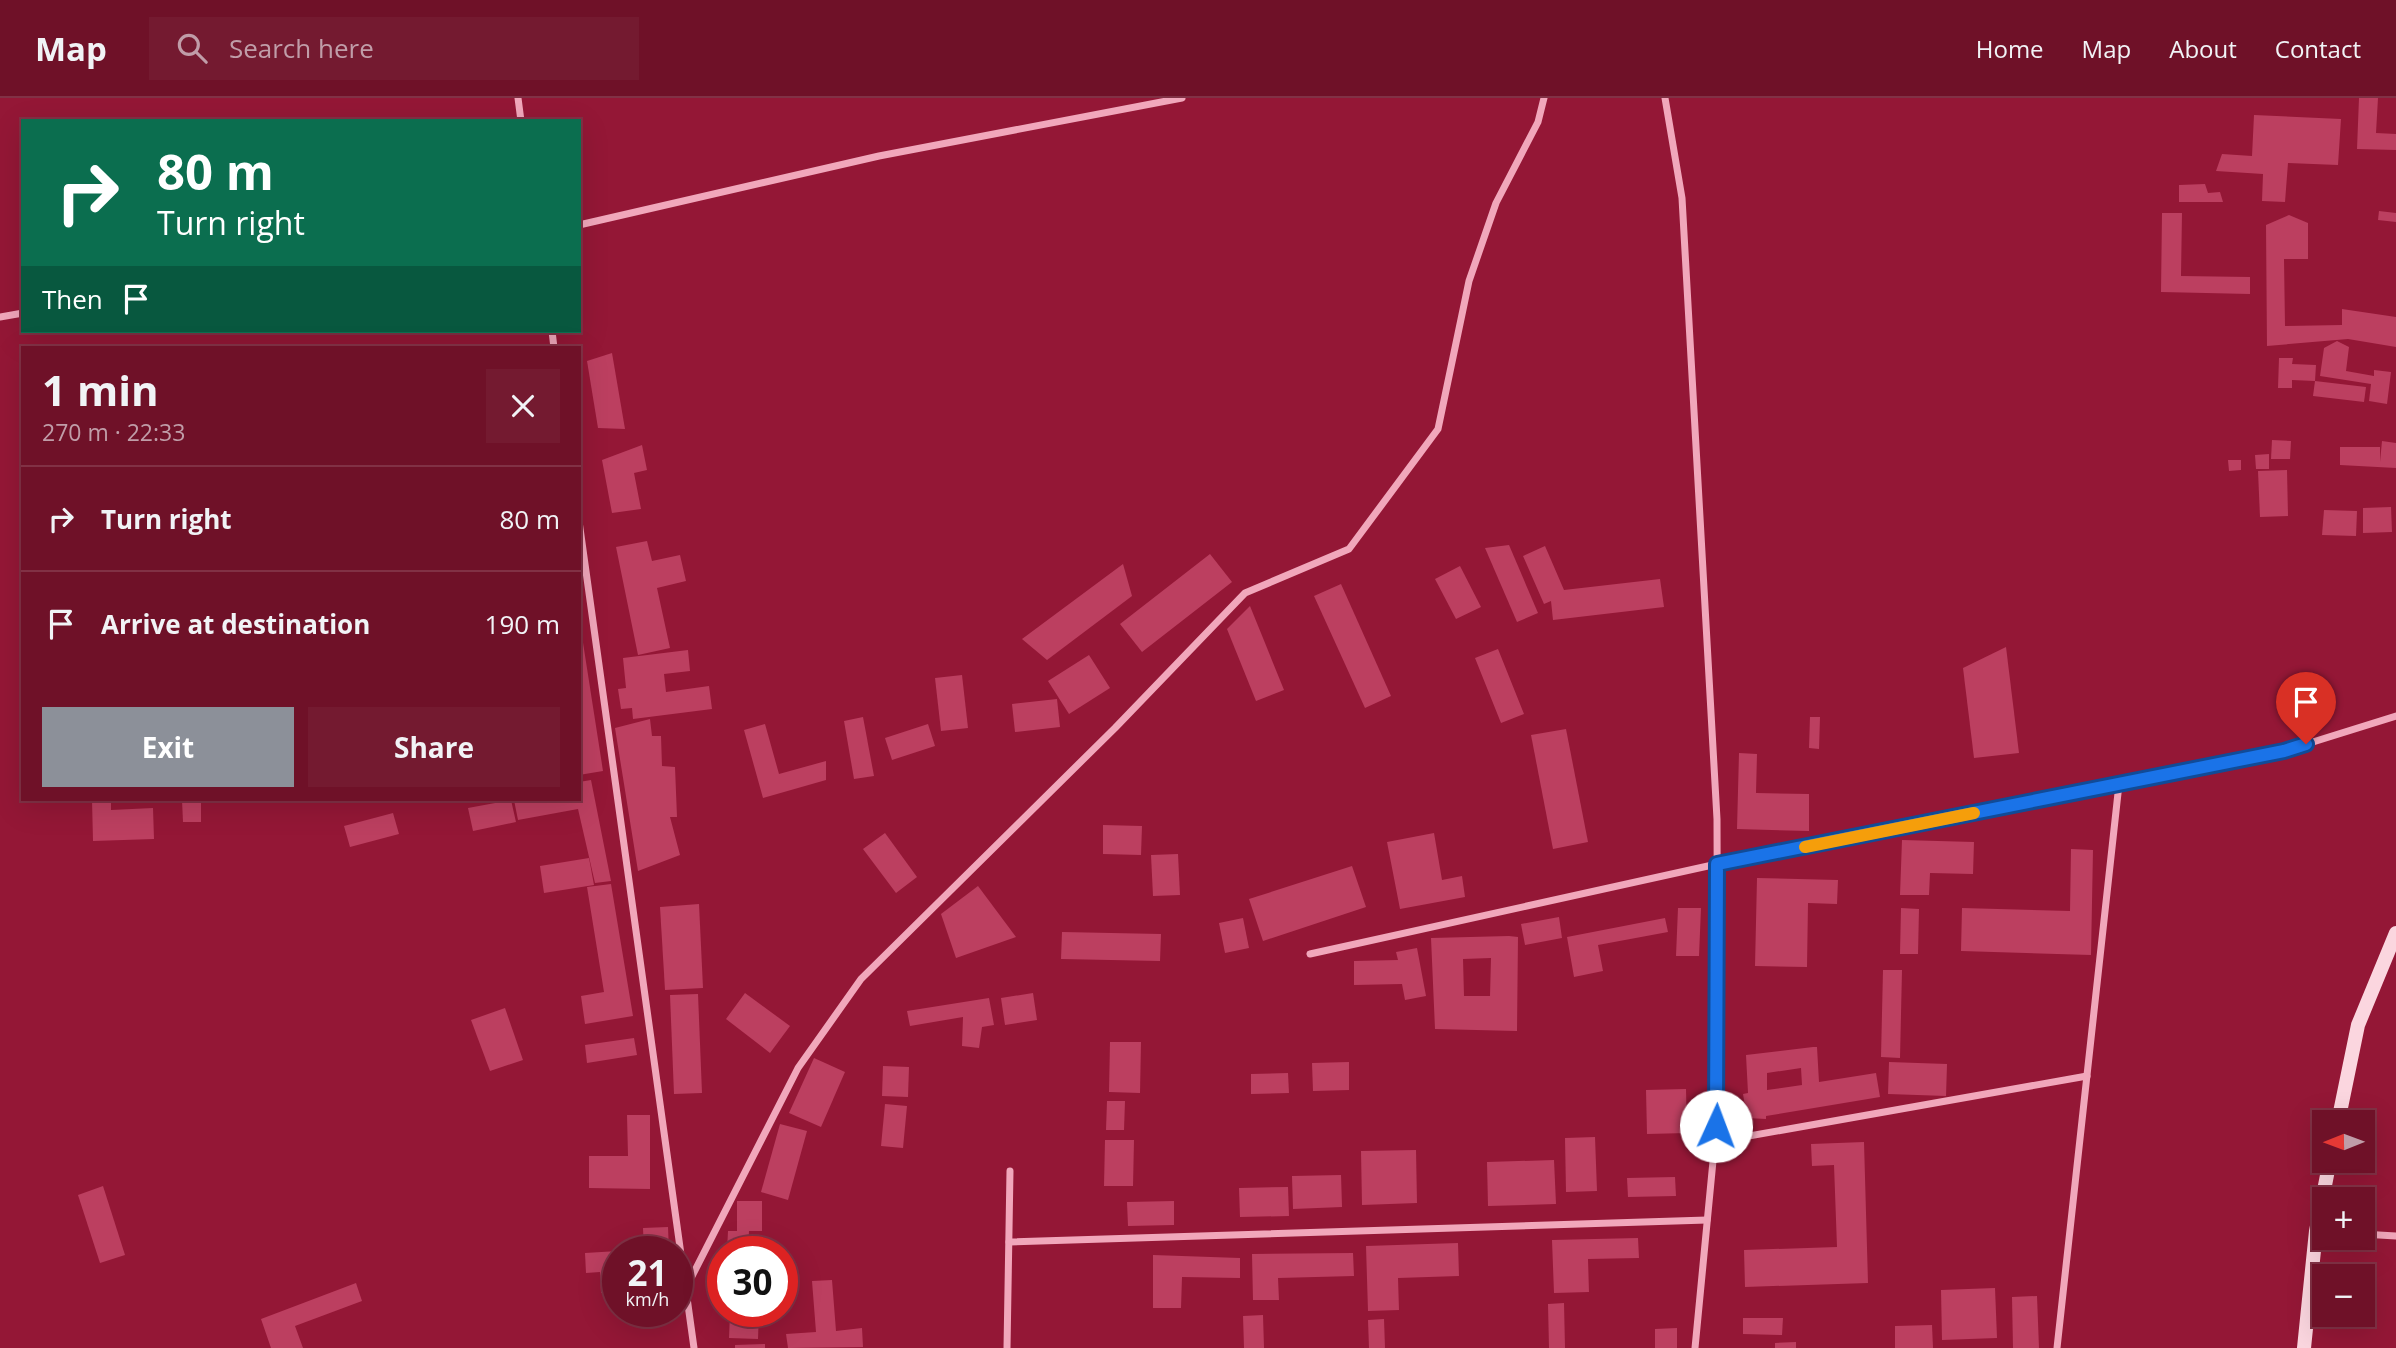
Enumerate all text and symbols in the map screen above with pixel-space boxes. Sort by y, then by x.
search box [149,17,639,80]
text: Map [35,26,107,71]
icon: search [173,29,211,67]
text: Search here [229,30,374,66]
text: Home [1976,32,2044,65]
text: Map [2082,32,2131,65]
text: About [2169,32,2237,65]
text: Contact [2275,32,2361,65]
text: 80 m [157,138,274,204]
icon: right [42,147,133,238]
text: Turn right [157,201,305,244]
icon: arrive [117,280,155,318]
text: Then [42,281,103,317]
text: 1 min [42,361,159,418]
button: close [486,369,560,443]
text: 270 m · 22:33 [42,416,185,448]
icon: right [42,500,80,538]
text: Turn right [101,501,232,537]
text: 80 m [499,501,560,537]
icon: arrive [42,605,80,643]
text: Arrive at destination [101,606,370,642]
text: 190 m [485,606,560,642]
pin [2276,672,2336,744]
icon: arrive [2287,683,2325,721]
button: Exit [42,707,294,787]
button: Share [308,707,560,787]
position arrow [1679,1089,1753,1163]
north arrow [2312,1110,2375,1172]
map controls [2312,1110,2375,1327]
button: + [2312,1187,2375,1250]
speed limit sign: 30 [707,1236,798,1327]
text: 21 [627,1249,668,1296]
button: − [2312,1264,2375,1327]
text: km/h [626,1287,669,1311]

